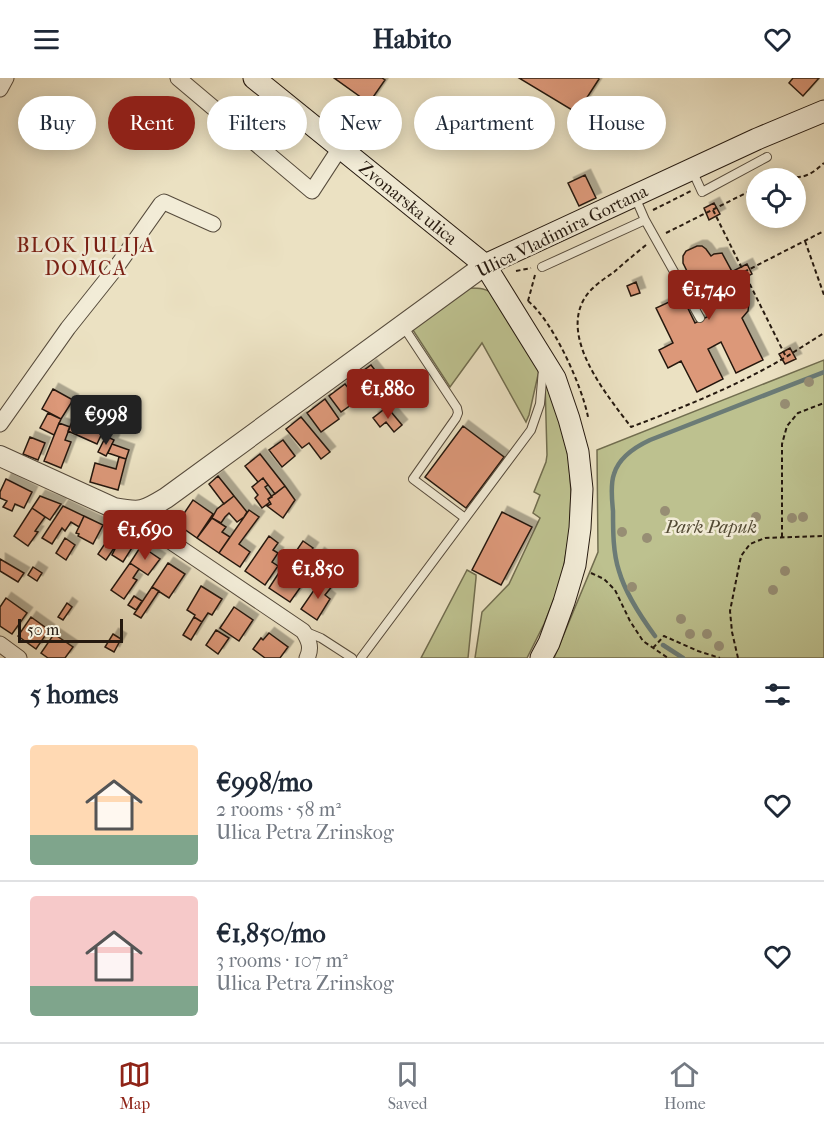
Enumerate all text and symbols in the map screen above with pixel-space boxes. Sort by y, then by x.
icon: menu [30,23,63,56]
text: Habito [373,23,451,55]
icon: heart [761,23,794,56]
chip: Buy [18,96,96,150]
chip: Rent [108,96,195,150]
chip: Filters [207,96,307,150]
chip: New [319,96,402,150]
chip: Apartment [414,96,555,150]
chip: House [567,96,666,150]
street label: Zvonarska ulica [354,157,462,250]
map controls [746,168,806,228]
button: locate [746,168,806,228]
street label: Ulica Vladimira Gortana [473,181,652,282]
district label: BLOK JULIJA DOMCA [16,234,156,280]
pin: €1,740 [660,270,758,321]
text: €1,740 [682,278,736,301]
pin: €1,880 [339,369,437,420]
text: €1,880 [361,377,415,400]
pin: €998 [70,395,142,446]
text: €998 [85,403,127,426]
pin: €1,690 [96,510,194,561]
park label: Park Papuk [664,517,757,538]
text: €1,690 [117,518,173,541]
pin: €1,850 [269,549,367,600]
text: €1,850 [292,557,344,580]
scale bar [18,616,123,644]
text: 50 m [27,620,59,639]
icon: filters [761,678,794,711]
text: 5 homes [30,679,118,710]
text: €998/mo [216,767,313,798]
icon: home [78,769,150,841]
icon: heart [761,789,794,822]
text: 2 rooms · 58 m² [216,798,341,821]
text: Ulica Petra Zrinskog [216,821,394,844]
text: €1,850/mo [216,918,326,949]
icon: home [78,920,150,992]
icon: heart [761,940,794,973]
text: 3 rooms · 107 m² [216,949,348,972]
text: Ulica Petra Zrinskog [216,972,394,995]
tab: Map [118,1058,151,1113]
tab: Saved [388,1058,428,1113]
tab: Home [664,1058,706,1113]

